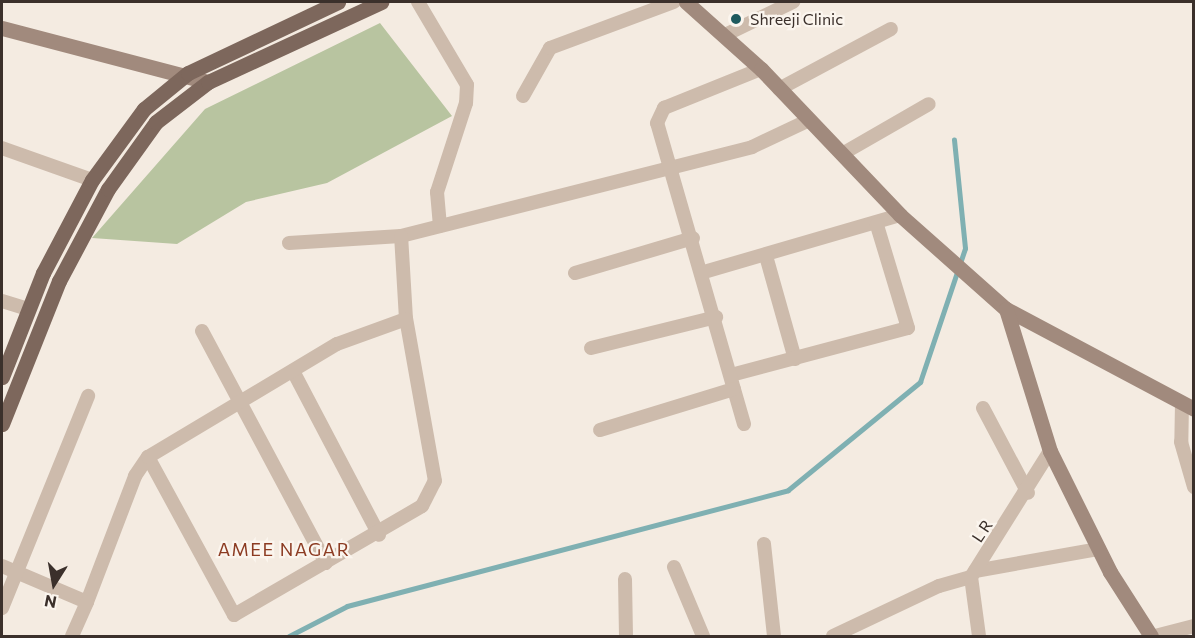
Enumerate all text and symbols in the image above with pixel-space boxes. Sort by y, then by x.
place label: Shreeji Clinic [750,9,843,29]
marker: Shreeji Clinic [727,10,745,28]
street label: L R [968,516,996,546]
district label: AMEE NAGAR [218,538,350,560]
north arrow [24,554,84,614]
text: N [43,592,58,613]

